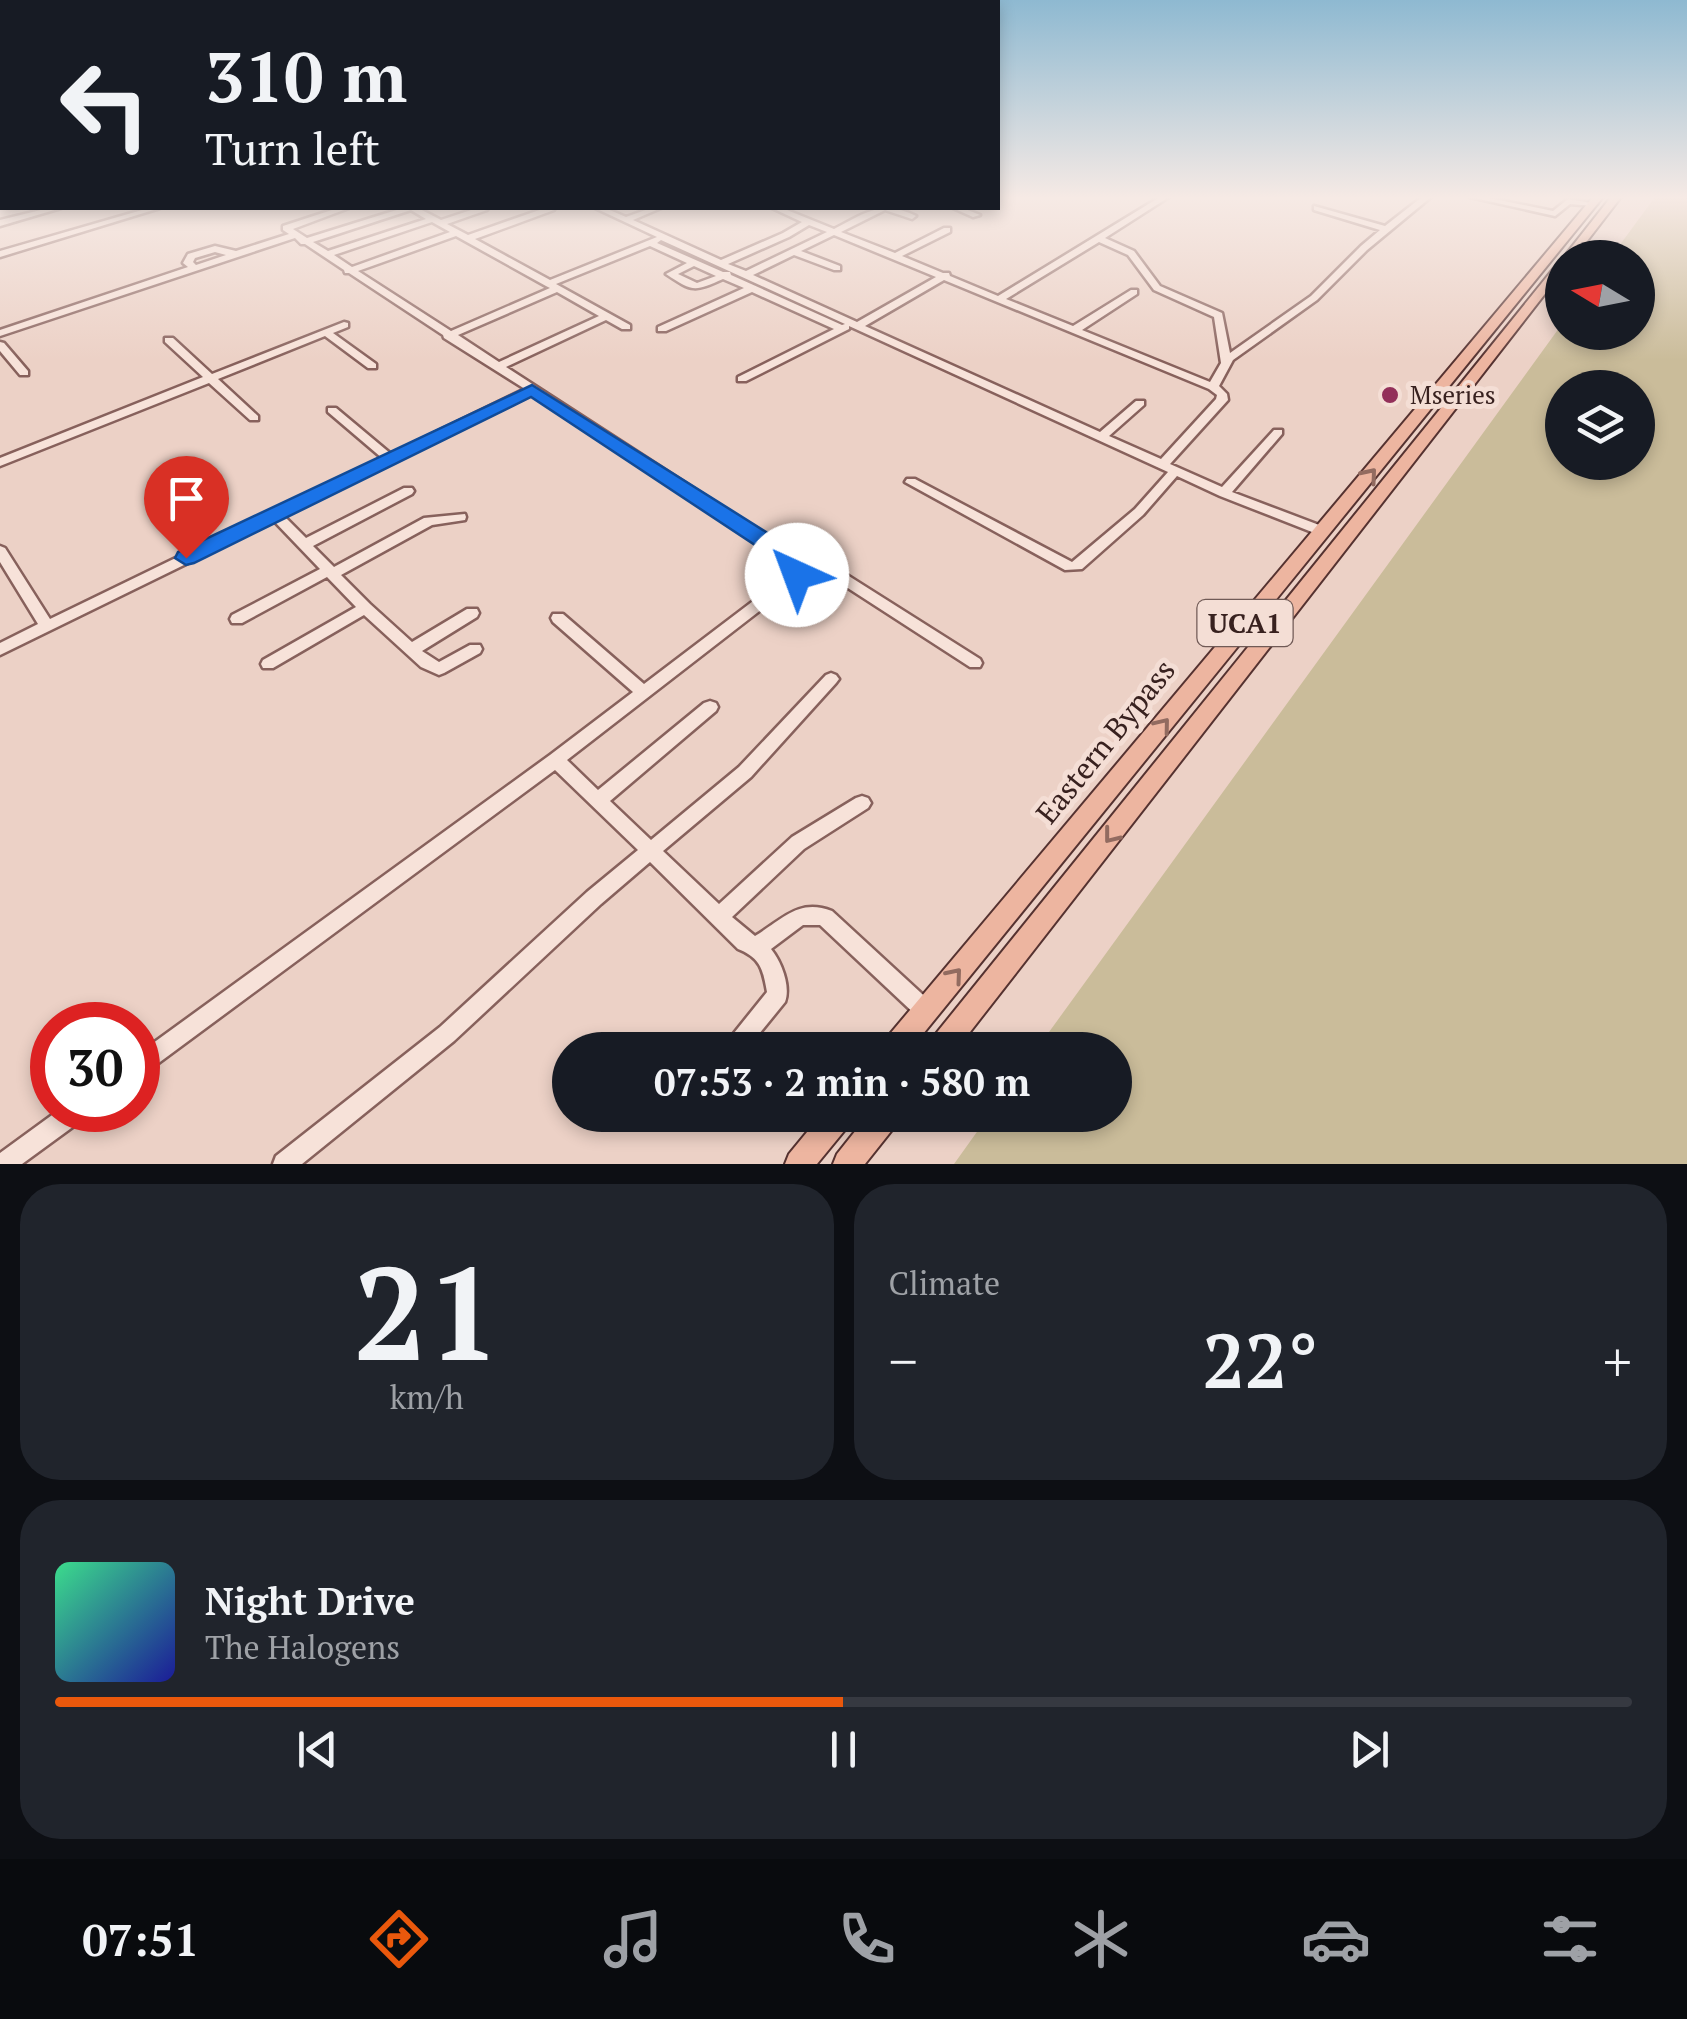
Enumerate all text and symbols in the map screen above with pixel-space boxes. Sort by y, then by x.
text: 310 m [205,29,407,122]
icon: left [40,40,170,170]
text: Turn left [205,118,380,178]
north arrow [1545,240,1655,350]
map controls [1545,240,1655,480]
button: layers [1545,370,1655,480]
place label: Mseries [1410,378,1496,411]
marker: Mseries [1379,384,1401,406]
pin [144,456,229,559]
one-way arrow [1358,468,1376,486]
icon: arrive [159,471,214,526]
position arrow [745,523,849,627]
road number: UCA1 [1198,600,1292,646]
street label: Eastern Bypass [1027,651,1184,832]
one-way arrow [1151,718,1169,736]
one-way arrow [1105,824,1123,842]
one-way arrow [943,968,961,986]
speed limit sign: 30 [30,1002,160,1132]
text: 07:53 · 2 min · 580 m [654,1057,1030,1107]
text: 21 [353,1225,500,1397]
text: Climate [889,1262,1000,1304]
text: 22° [1202,1310,1318,1409]
text: − [889,1324,918,1397]
text: + [1603,1324,1632,1397]
text: km/h [390,1376,464,1418]
text: Night Drive [205,1576,415,1626]
text: The Halogens [205,1626,400,1668]
icon: previous [290,1722,345,1777]
icon: pause [816,1722,871,1777]
icon: next [1342,1722,1397,1777]
icon: directions [364,1904,434,1974]
icon: music [598,1904,668,1974]
icon: phone [832,1904,902,1974]
icon: climate [1066,1904,1136,1974]
icon: car [1301,1904,1371,1974]
icon: filters [1535,1904,1605,1974]
text: 07:51 [82,1909,199,1969]

